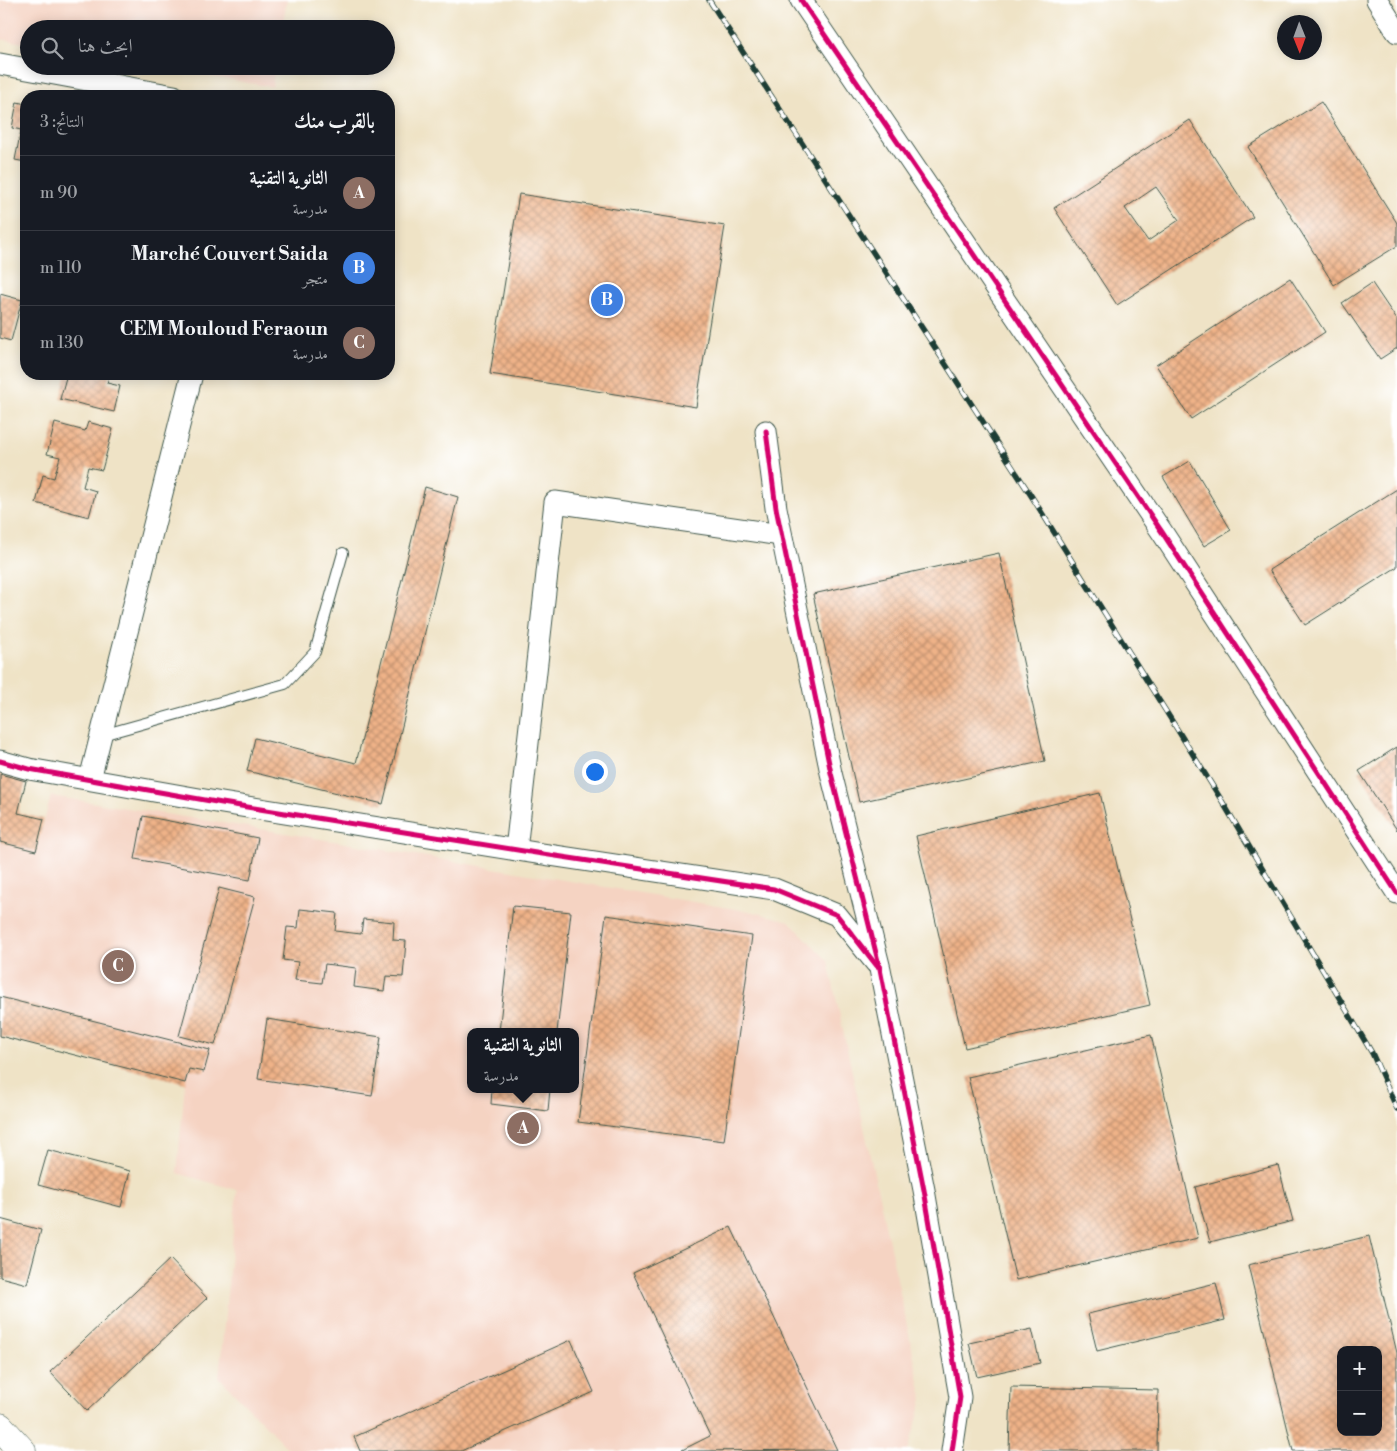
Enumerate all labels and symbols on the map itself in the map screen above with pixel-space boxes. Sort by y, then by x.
north arrow [1277,15,1322,60]
pin: B [591,281,623,319]
your location [582,759,608,785]
pin: C [102,947,134,985]
pin: A [507,1109,539,1147]

